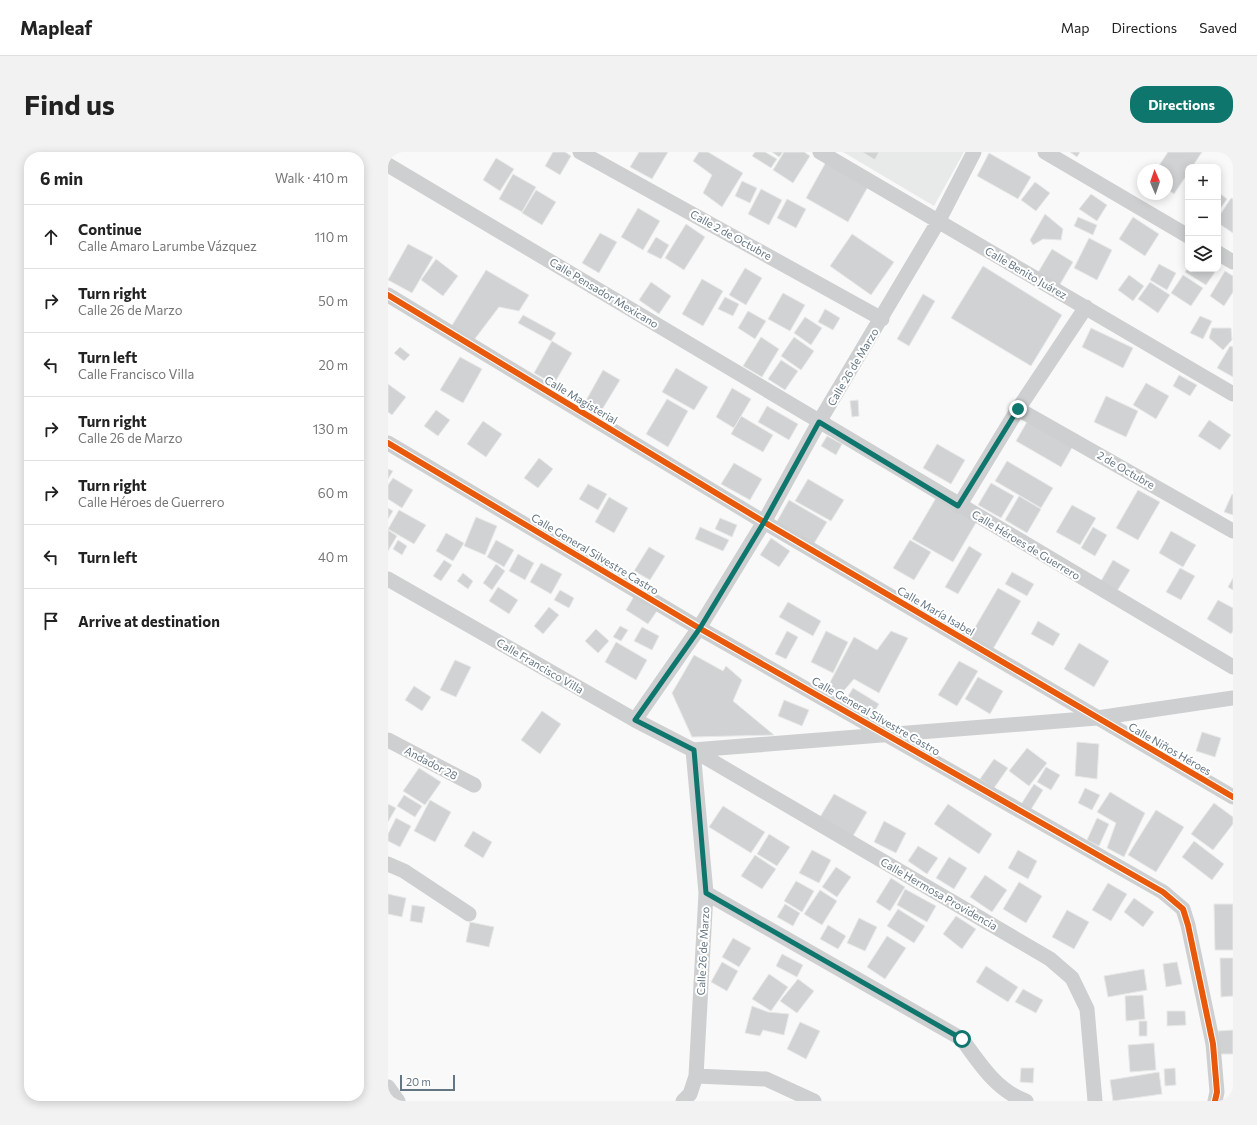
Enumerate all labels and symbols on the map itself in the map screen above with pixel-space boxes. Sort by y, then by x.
north arrow [1137,164,1173,200]
street label: Calle 2 de Octubre [688,207,774,262]
street label: Calle Benito Juárez [982,244,1070,302]
street label: Calle Pensador Mexicano [547,255,661,331]
street label: Calle 26 de Marzo [824,325,881,408]
street label: Calle Magisterial [542,373,620,426]
route end [1009,400,1027,418]
street label: 2 de Octubre [1095,448,1157,491]
street label: Calle Héroes de Guerrero [970,507,1083,582]
street label: Calle General Silvestre Castro [529,510,662,597]
street label: Calle María Isabel [895,583,977,638]
street label: Calle Francisco Villa [494,635,586,696]
street label: Calle General Silvestre Castro [810,673,943,758]
street label: Calle Niños Héroes [1127,720,1214,778]
street label: Andador 28 [403,743,460,782]
street label: Calle Hermosa Providencia [879,855,1000,932]
street label: Calle 26 de Marzo [694,906,711,996]
route start [953,1030,971,1048]
scale bar [400,1073,455,1092]

